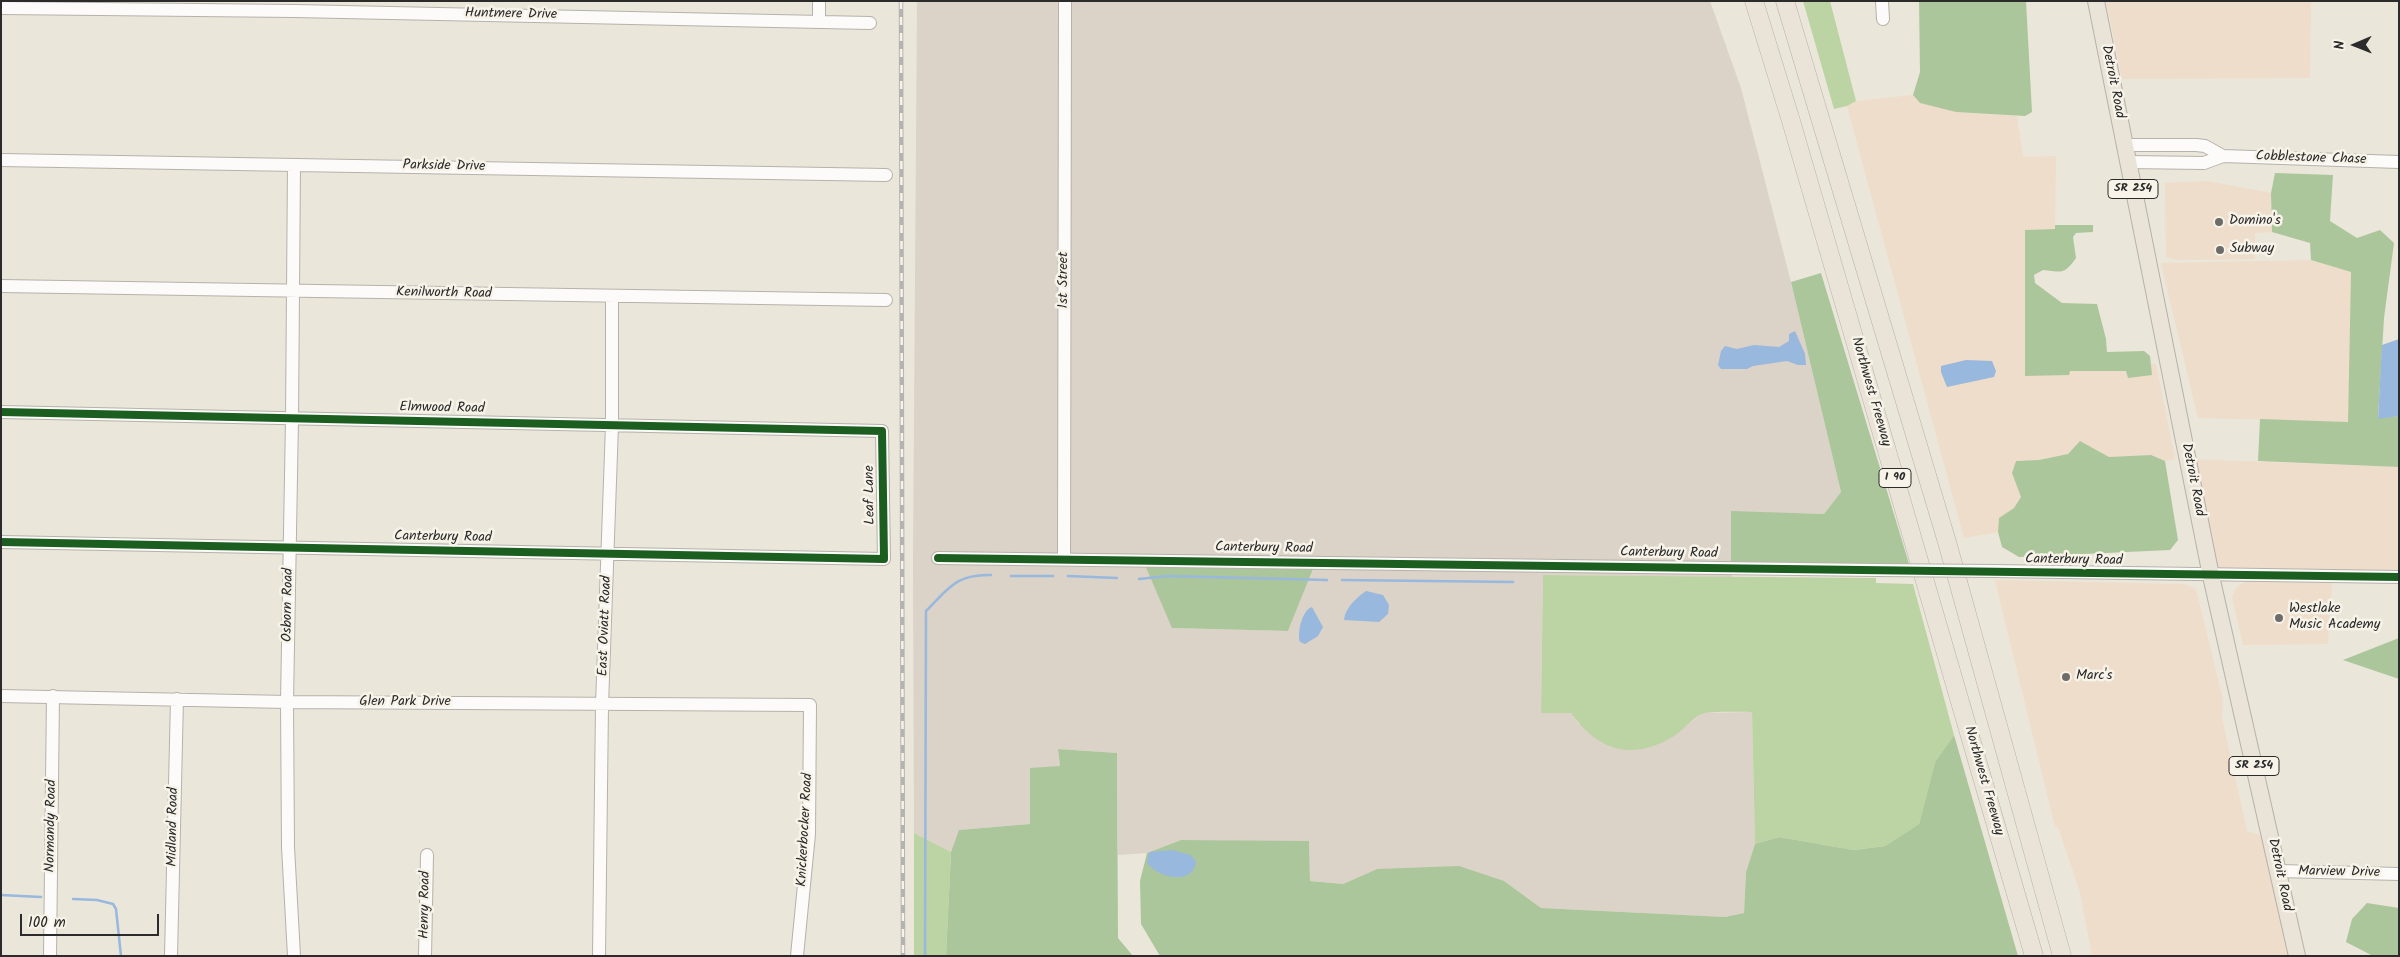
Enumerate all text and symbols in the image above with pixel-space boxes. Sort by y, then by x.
street label: Huntmere Drive [465,6,557,24]
north arrow [2330,20,2380,70]
text: N [2329,41,2351,50]
street label: Detroit Road [2097,44,2127,120]
street label: Cobblestone Chase [2255,149,2367,169]
street label: Parkside Drive [402,158,486,176]
road number: SR 254 [2108,180,2158,198]
place label: Domino's [2229,214,2281,230]
marker: Domino's [2213,216,2225,228]
place label: Subway [2230,242,2274,258]
marker: Subway [2214,244,2226,256]
street label: 1st Street [1057,252,1073,308]
street label: Kenilworth Road [396,285,492,303]
street label: Northwest Freeway [1846,335,1894,449]
street label: Elmwood Road [399,400,485,418]
street label: Detroit Road [2177,442,2207,518]
street label: Leaf Lane [862,465,880,525]
road number: I 90 [1879,468,1911,488]
street label: Canterbury Road [394,529,492,547]
street label: Canterbury Road [1215,540,1313,558]
street label: Canterbury Road [1620,545,1718,563]
street label: Canterbury Road [2025,552,2123,570]
street label: Osborn Road [280,568,298,642]
street label: East Oviatt Road [596,575,616,677]
place label: Westlake Music Academy [2289,602,2380,634]
marker: Westlake Music Academy [2273,612,2285,624]
place label: Marc's [2076,669,2112,685]
marker: Marc's [2060,671,2072,683]
street label: Glen Park Drive [359,695,451,711]
street label: Northwest Freeway [1959,724,2007,838]
road number: SR 254 [2229,756,2279,776]
street label: Knickerbocker Road [795,773,817,887]
street label: Normandy Road [43,779,61,873]
street label: Midland Road [165,787,183,867]
street label: Detroit Road [2263,837,2295,913]
street label: Marview Drive [2298,864,2380,882]
street label: Henry Road [417,871,435,939]
scale bar [22,904,161,936]
text: 100 m [28,911,66,935]

